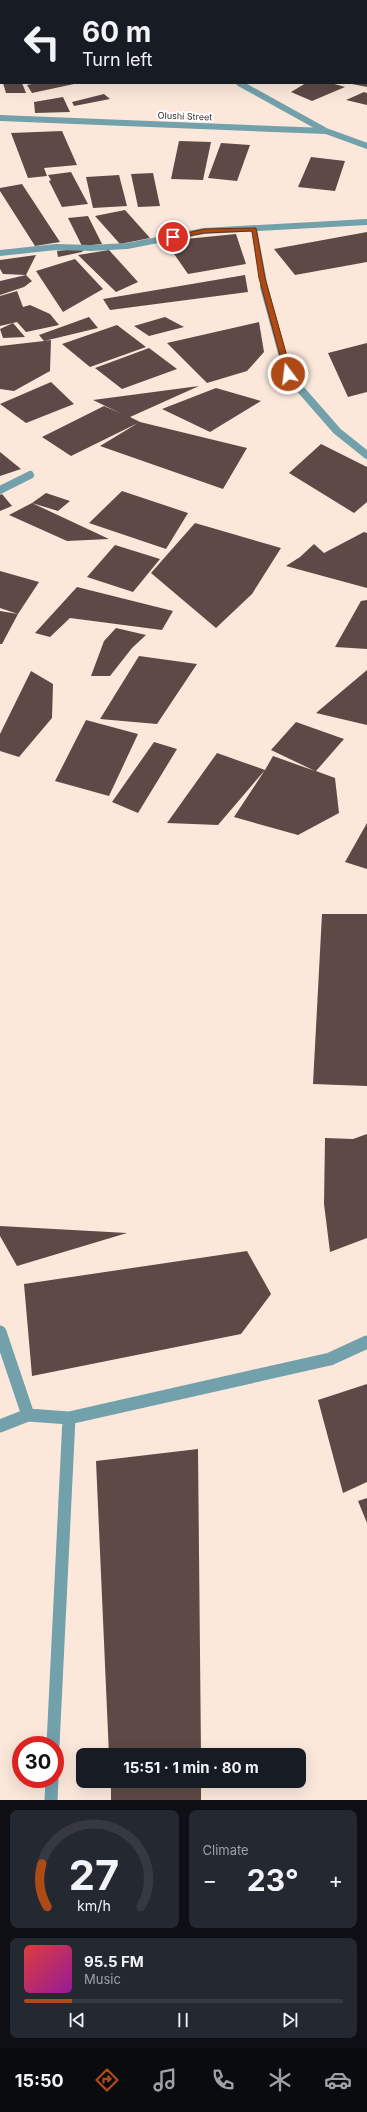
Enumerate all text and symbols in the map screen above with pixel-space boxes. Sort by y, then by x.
text: 60 m [82,15,151,49]
icon: left [16,16,68,68]
text: Turn left [82,49,152,70]
street label: Olushi Street [158,110,213,122]
pin [156,220,190,254]
icon: arrive [162,226,184,248]
position arrow [267,353,309,395]
speed limit sign: 30 [12,1736,64,1788]
text: 15:51 · 1 min · 80 m [123,1758,259,1777]
text: Climate [203,1842,249,1858]
text: 27 [69,1850,119,1900]
text: 23° [247,1862,299,1898]
text: − [203,1867,217,1893]
text: + [328,1867,343,1893]
text: km/h [77,1897,111,1914]
text: 95.5 FM [84,1952,144,1971]
text: Music [84,1971,121,1987]
icon: previous [66,2009,88,2031]
icon: pause [172,2009,194,2031]
icon: next [279,2009,301,2031]
icon: directions [93,2066,121,2094]
icon: music [151,2066,179,2094]
icon: phone [209,2066,237,2094]
icon: climate [266,2066,294,2094]
icon: car [324,2066,352,2094]
text: 15:50 [15,2070,64,2091]

